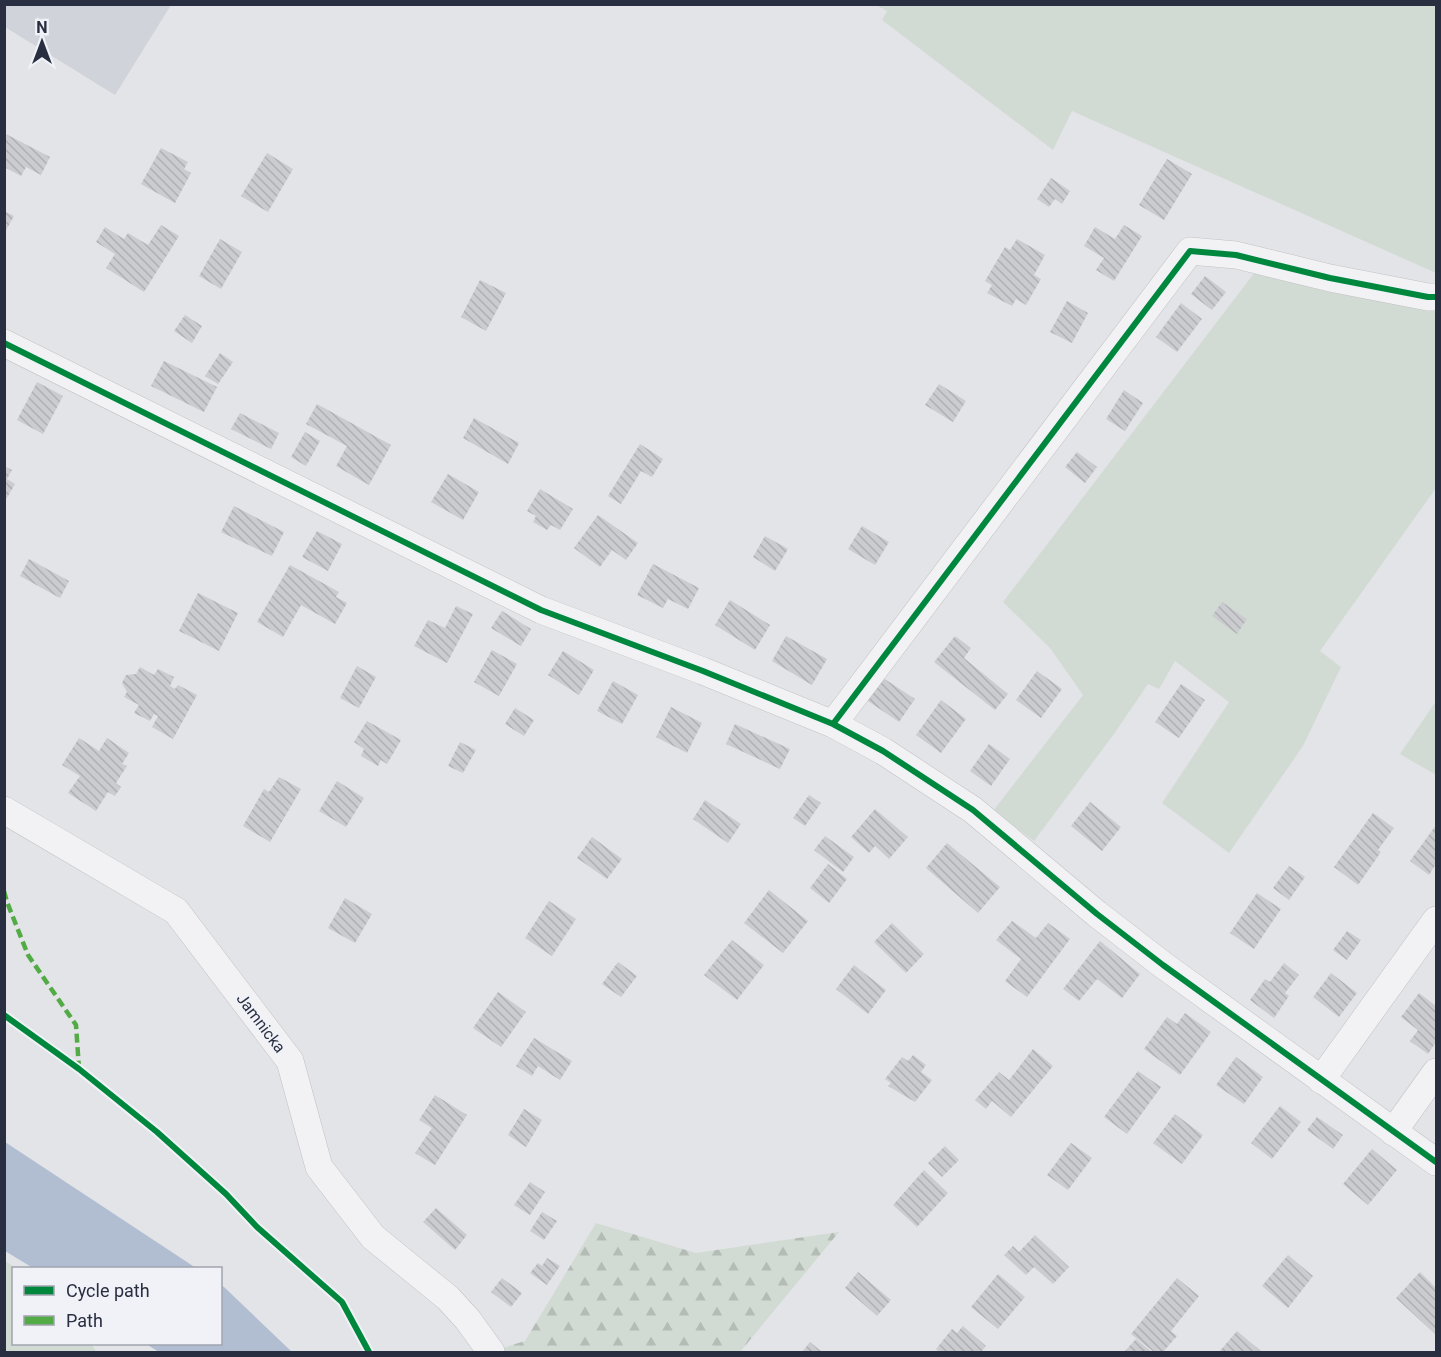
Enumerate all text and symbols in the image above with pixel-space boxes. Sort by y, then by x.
north arrow [12,12,72,72]
text: N [36,18,48,37]
street label: Jamnicka [233,990,289,1056]
legend [12,1267,222,1345]
text: Cycle path [66,1280,150,1301]
text: Path [66,1310,103,1331]

